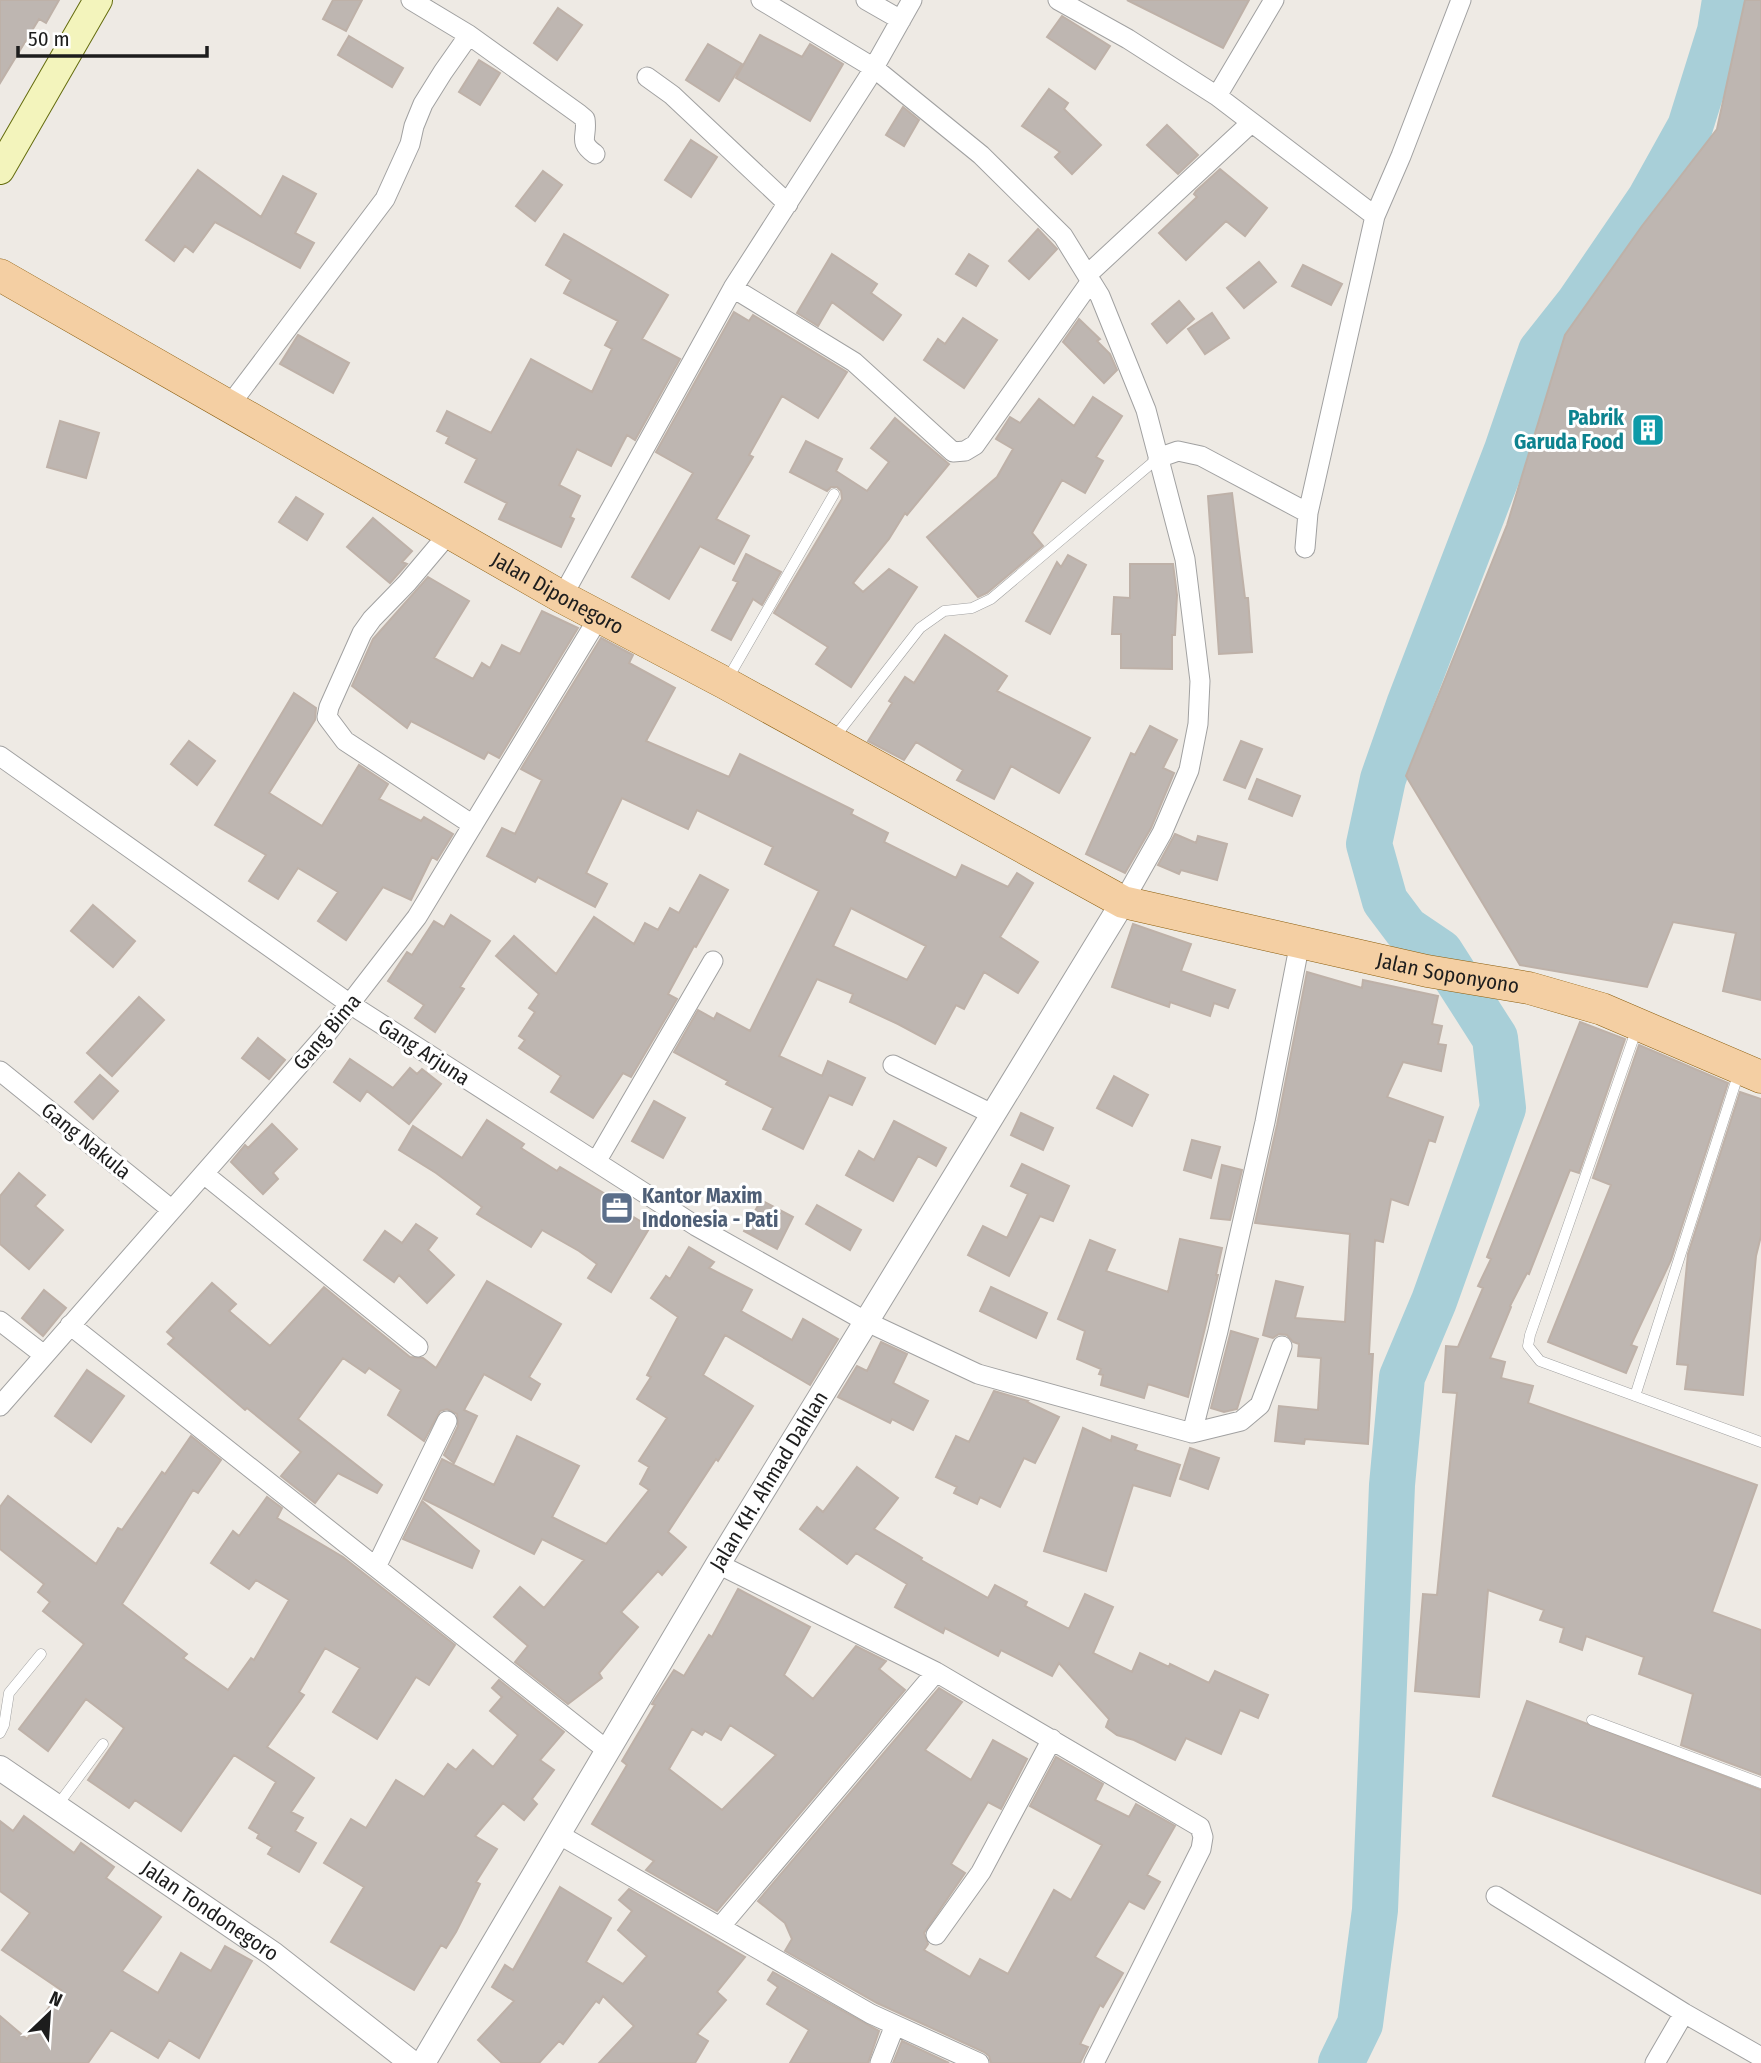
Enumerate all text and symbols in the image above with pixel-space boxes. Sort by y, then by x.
scale bar [18,14,206,58]
text: 50 m [28,26,70,52]
place label: Pabrik Garuda Food [1514,405,1624,455]
building icon: Pabrik Garuda Food [1629,411,1667,449]
street label: Jalan Diponegoro [487,546,628,640]
street label: Jalan Soponyono [1374,947,1521,999]
street label: Gang Bima [288,989,366,1075]
street label: Gang Arjuna [373,1013,475,1091]
street label: Gang Nakula [36,1097,136,1185]
place label: Kantor Maxim Indonesia - Pati [642,1183,778,1233]
office icon: Kantor Maxim Indonesia - Pati [598,1189,636,1227]
street label: Jalan KH. Ahmad Dahlan [704,1386,834,1575]
street label: Jalan Tondonegoro [136,1855,284,1967]
north arrow [14,1979,84,2049]
text: N [46,1986,66,2012]

